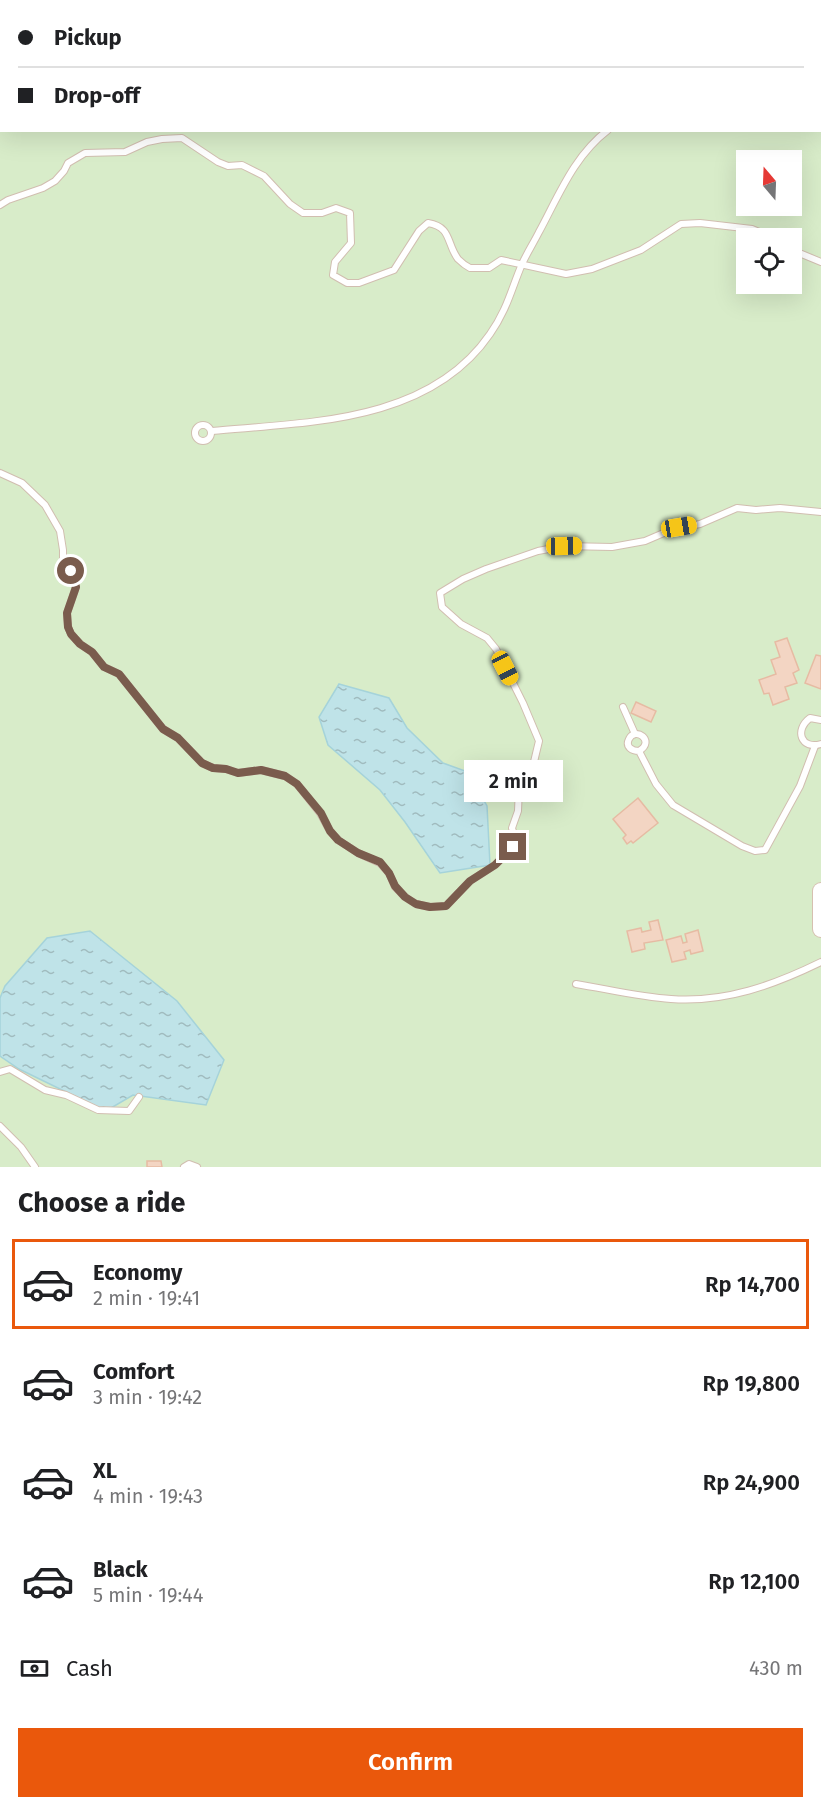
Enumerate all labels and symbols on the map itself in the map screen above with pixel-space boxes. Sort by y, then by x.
north arrow [736,150,802,216]
car [660,515,698,539]
car [546,537,582,555]
route start [57,557,84,584]
car [489,648,521,688]
callout: 2 min [464,760,562,802]
route end [499,833,526,860]

